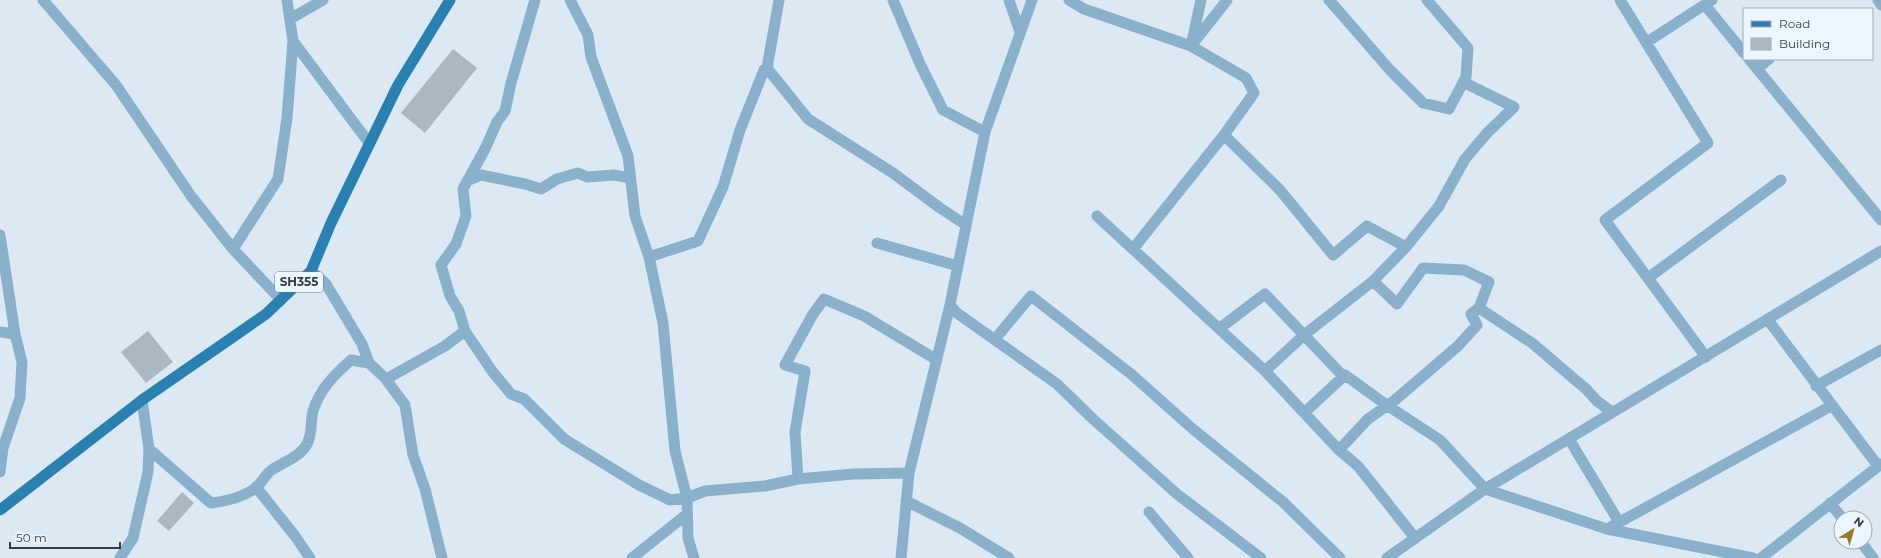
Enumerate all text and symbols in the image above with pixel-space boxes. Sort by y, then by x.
legend [1743,8,1873,60]
text: Road [1779,16,1810,31]
text: Building [1779,36,1830,51]
road number: SH355 [275,272,323,292]
north arrow [1833,510,1873,550]
text: N [1851,514,1867,530]
scale bar [10,524,120,550]
text: 50 m [16,530,47,545]

